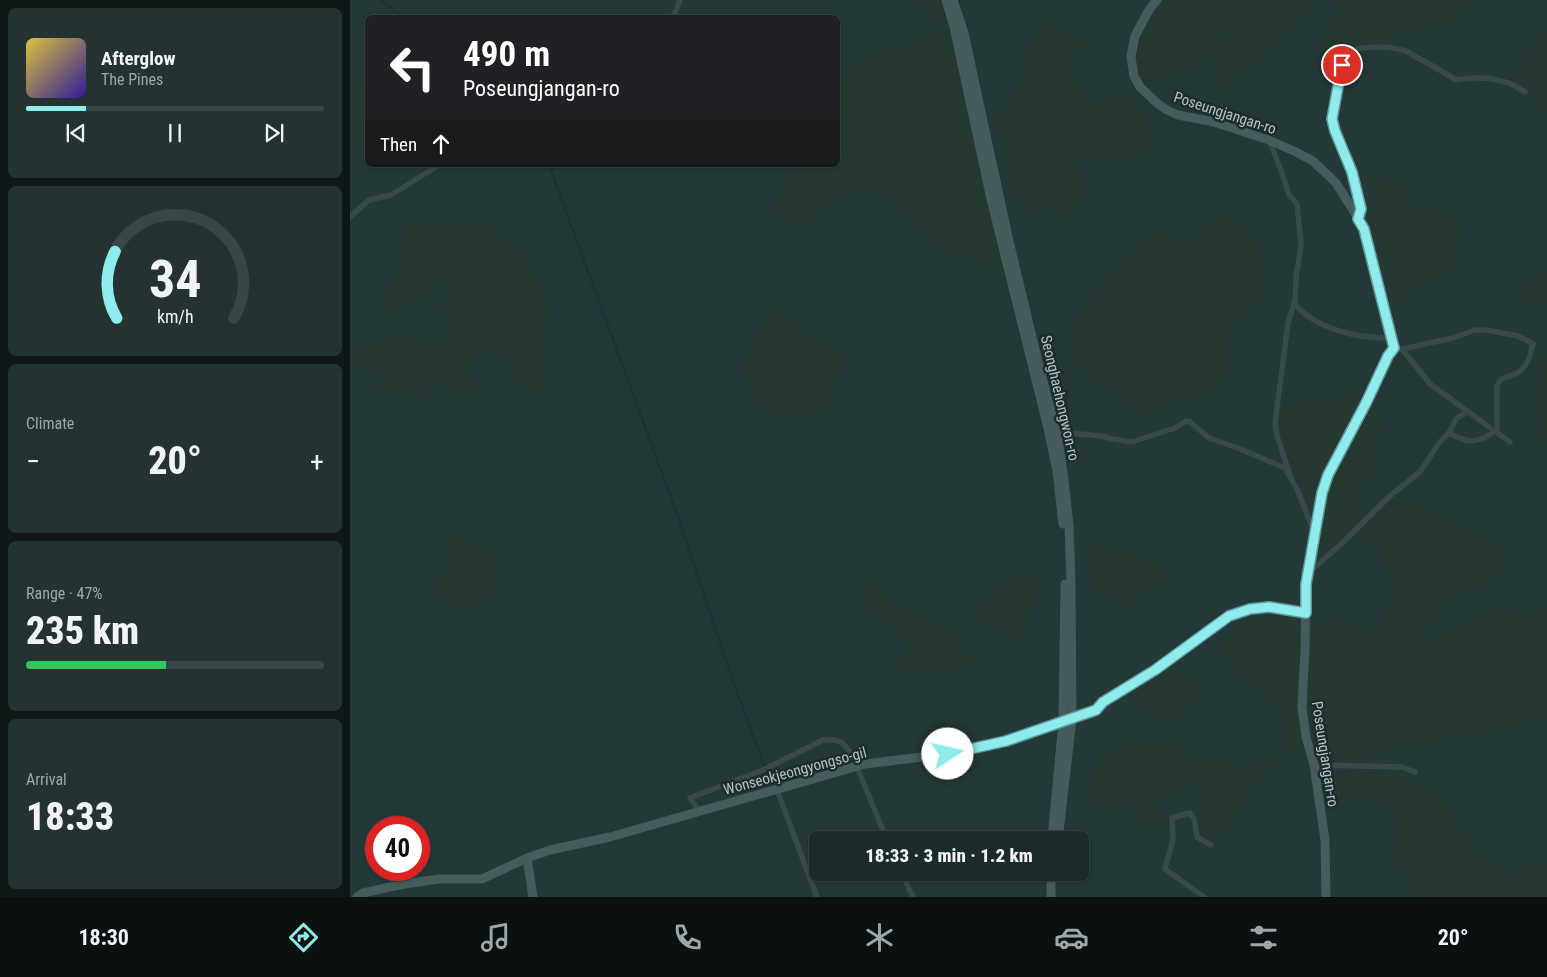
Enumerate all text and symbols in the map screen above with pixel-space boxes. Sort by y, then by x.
text: 490 m [463,34,550,75]
icon: left [380,35,445,100]
pin [1321,44,1363,86]
text: Afterglow [101,47,175,70]
icon: arrive [1328,51,1356,79]
text: The Pines [101,70,163,89]
text: Poseungjangan-ro [463,76,620,101]
street label: Poseungjangan-ro [1171,88,1279,138]
icon: previous [62,119,90,147]
icon: pause [161,119,189,147]
icon: next [260,119,288,147]
icon: ahead [427,130,455,158]
text: Then [380,133,417,156]
text: 34 [149,249,201,310]
text: km/h [157,306,193,327]
street label: Seonghaehongwon-ro [1037,334,1083,462]
text: Climate [26,414,74,433]
text: 20° [148,439,202,483]
text: − [26,445,40,478]
text: + [310,445,324,478]
text: Range · 47% [26,584,102,603]
text: 235 km [26,609,139,653]
street label: Poseungjangan-ro [1308,700,1342,808]
position arrow [921,727,973,779]
street label: Wonseokjeongyongso-gil [721,743,869,799]
text: Arrival [26,770,67,789]
text: 18:33 [26,795,114,839]
speed limit sign: 40 [365,816,430,881]
text: 18:33 · 3 min · 1.2 km [865,844,1033,867]
icon: directions [286,920,321,955]
icon: music [478,920,513,955]
icon: phone [670,920,705,955]
icon: climate [862,920,897,955]
icon: car [1054,920,1089,955]
icon: filters [1246,920,1281,955]
text: 18:30 [78,925,129,950]
text: 20° [1438,925,1468,950]

